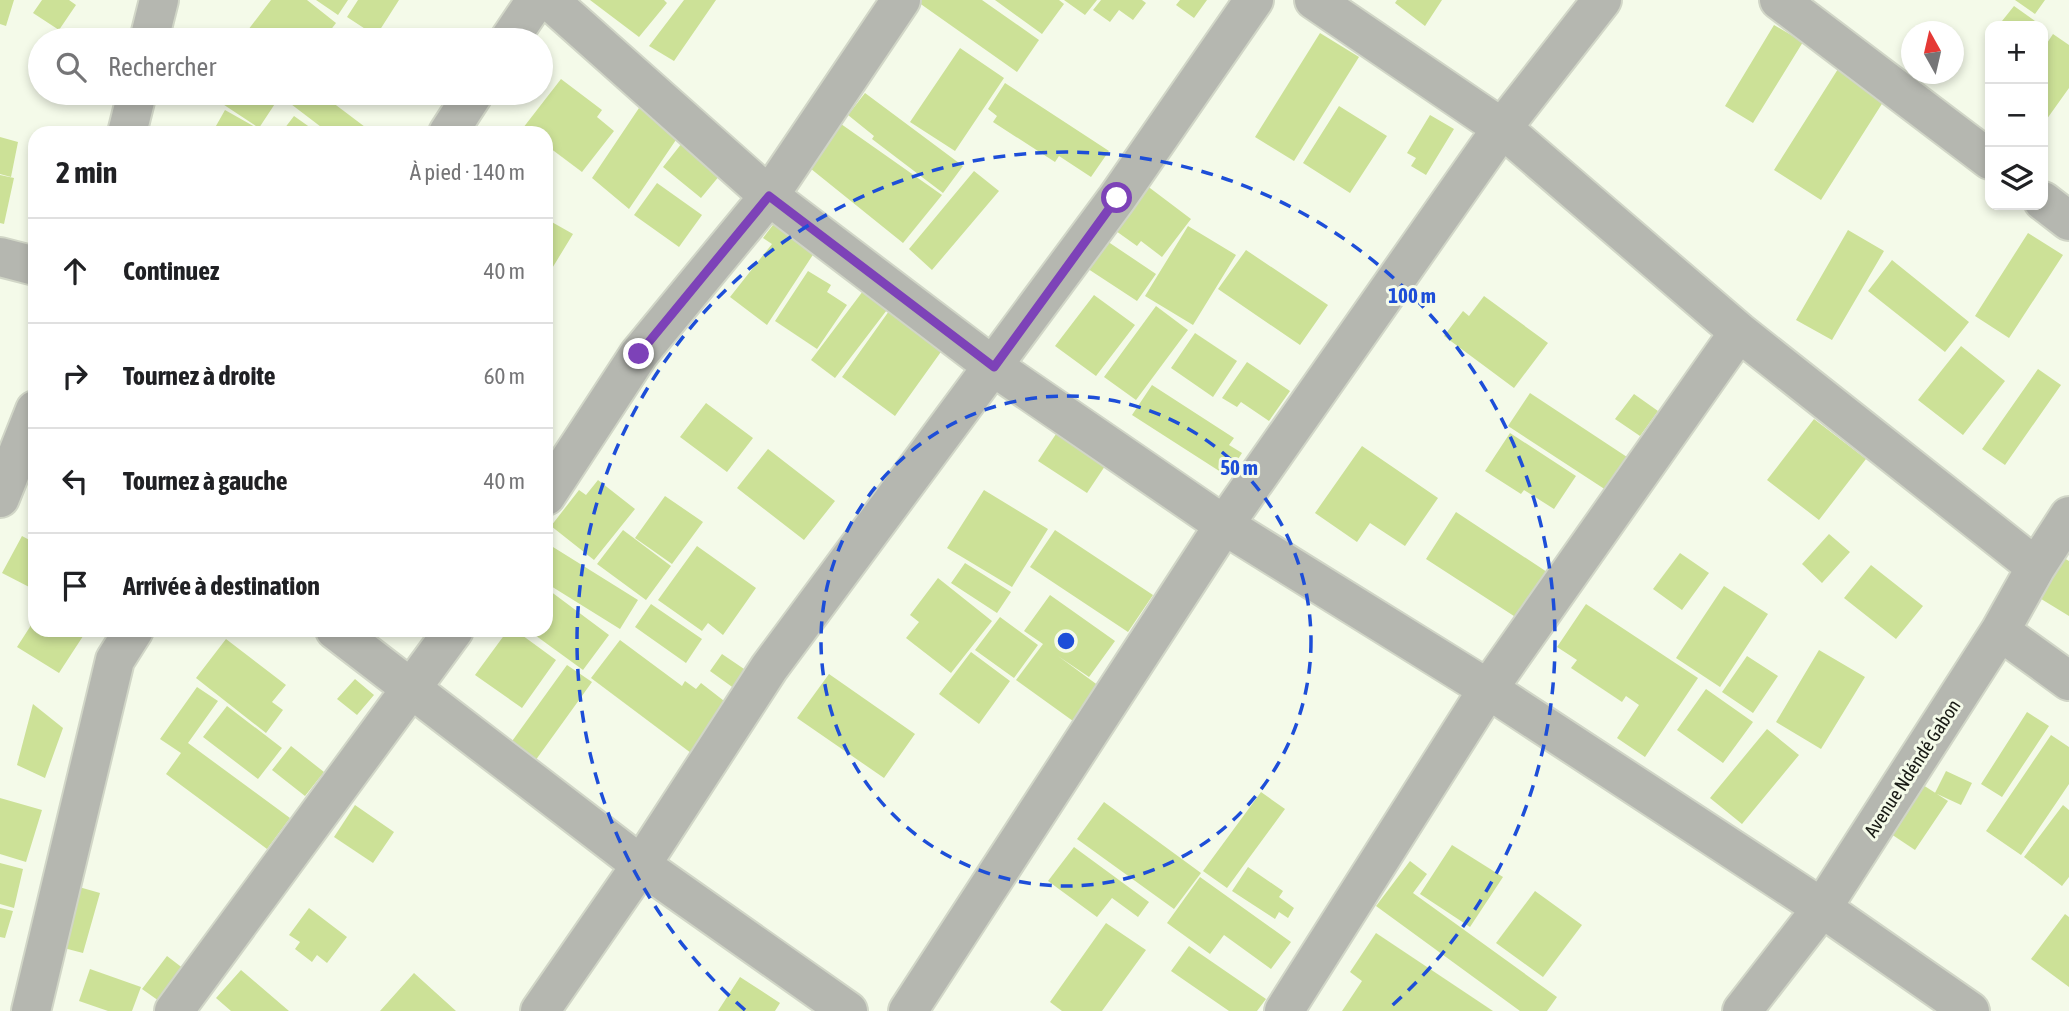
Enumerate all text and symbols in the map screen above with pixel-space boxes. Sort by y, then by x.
north arrow [1901,21,1964,84]
map controls [1985,21,2048,210]
button: + [1985,21,2048,84]
search box [28,28,553,105]
icon: search [52,48,90,86]
text: Rechercher [108,52,216,82]
button: − [1985,84,2048,147]
button: layers [1985,147,2048,210]
text: 2 min [56,155,117,189]
text: À pied · 140 m [410,159,525,185]
route start [1101,182,1132,213]
icon: ahead [56,252,94,290]
text: Continuez [123,256,219,286]
text: 40 m [484,258,525,284]
text: 100 m [1388,283,1436,307]
route end [623,338,654,369]
icon: right [56,357,94,395]
text: Tournez à droite [123,361,276,391]
text: 60 m [484,363,525,389]
text: 50 m [1220,455,1258,479]
icon: left [56,462,94,500]
text: Tournez à gauche [123,466,288,496]
text: 40 m [484,468,525,494]
icon: arrive [56,567,94,605]
text: Arrivée à destination [123,571,320,601]
centre of rings [1054,629,1078,653]
street label: Avenue Ndéndé Gabon [1859,695,1965,841]

